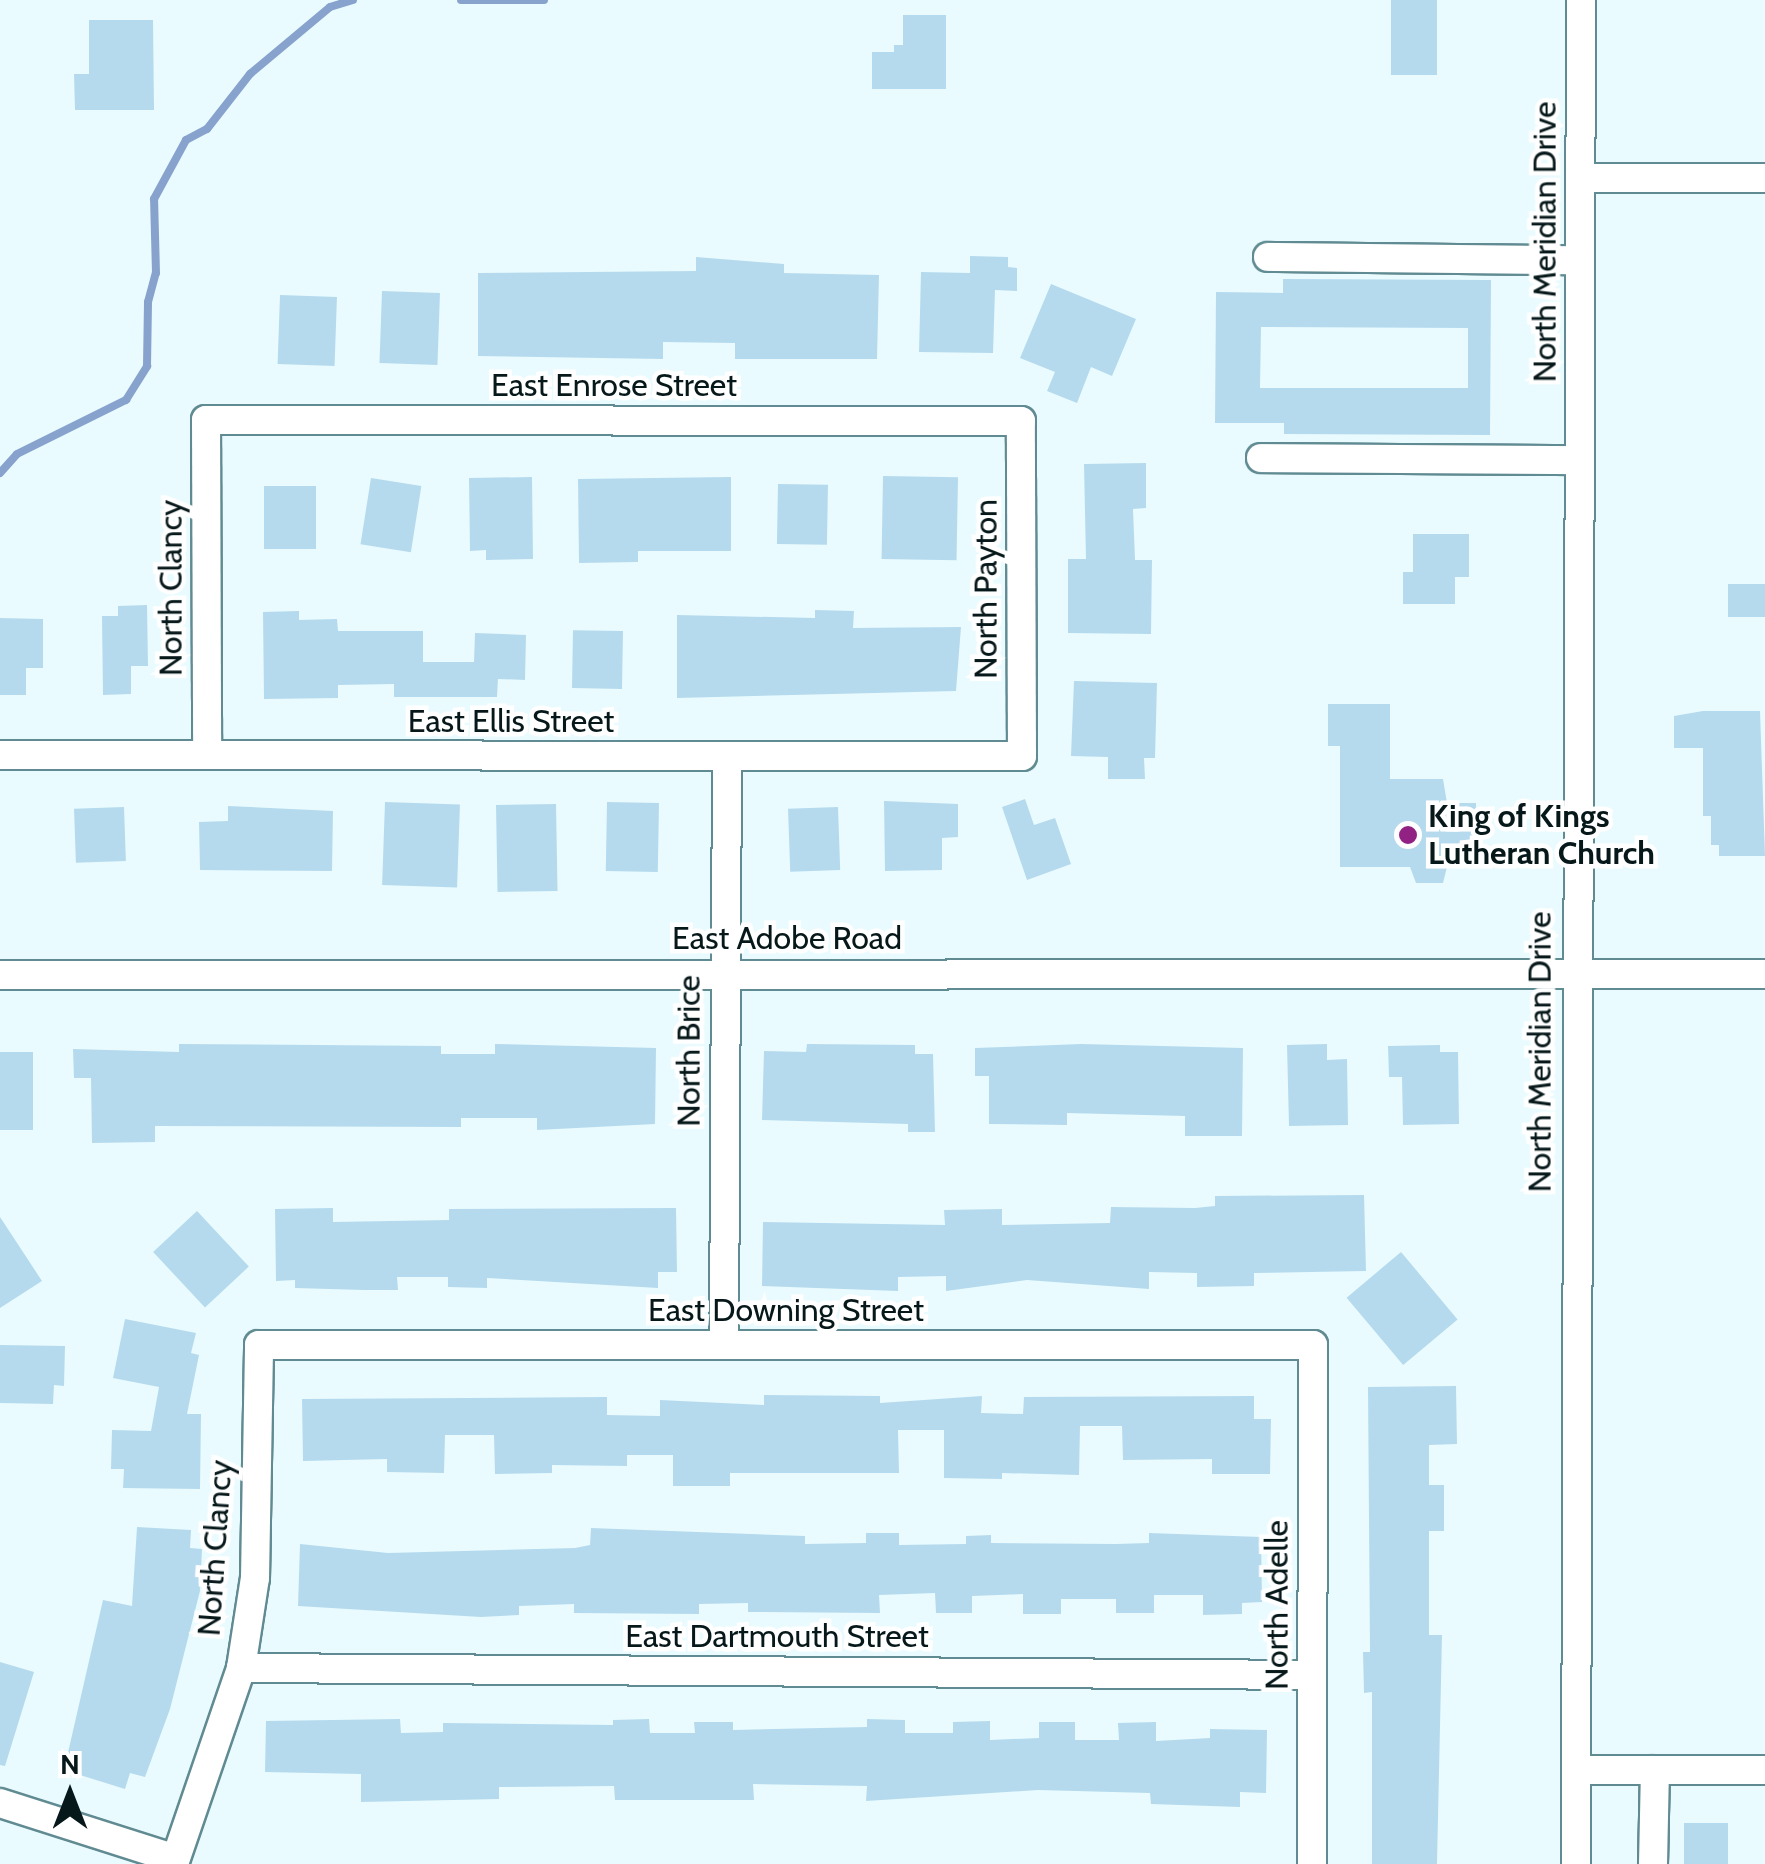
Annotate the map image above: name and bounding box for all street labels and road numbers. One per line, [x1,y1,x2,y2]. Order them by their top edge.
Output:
street label: North Meridian Drive [1526,102,1564,382]
street label: East Enrose Street [491,366,737,404]
street label: North Payton [967,499,1005,679]
street label: North Clancy [152,500,190,676]
street label: East Ellis Street [408,702,614,740]
street label: North Meridian Drive [1521,912,1559,1192]
street label: East Adobe Road [672,919,902,957]
street label: North Brice [670,975,708,1127]
street label: East Downing Street [648,1291,924,1329]
street label: North Clancy [190,1459,240,1637]
street label: North Adelle [1258,1520,1296,1690]
street label: East Dartmouth Street [625,1617,929,1655]

